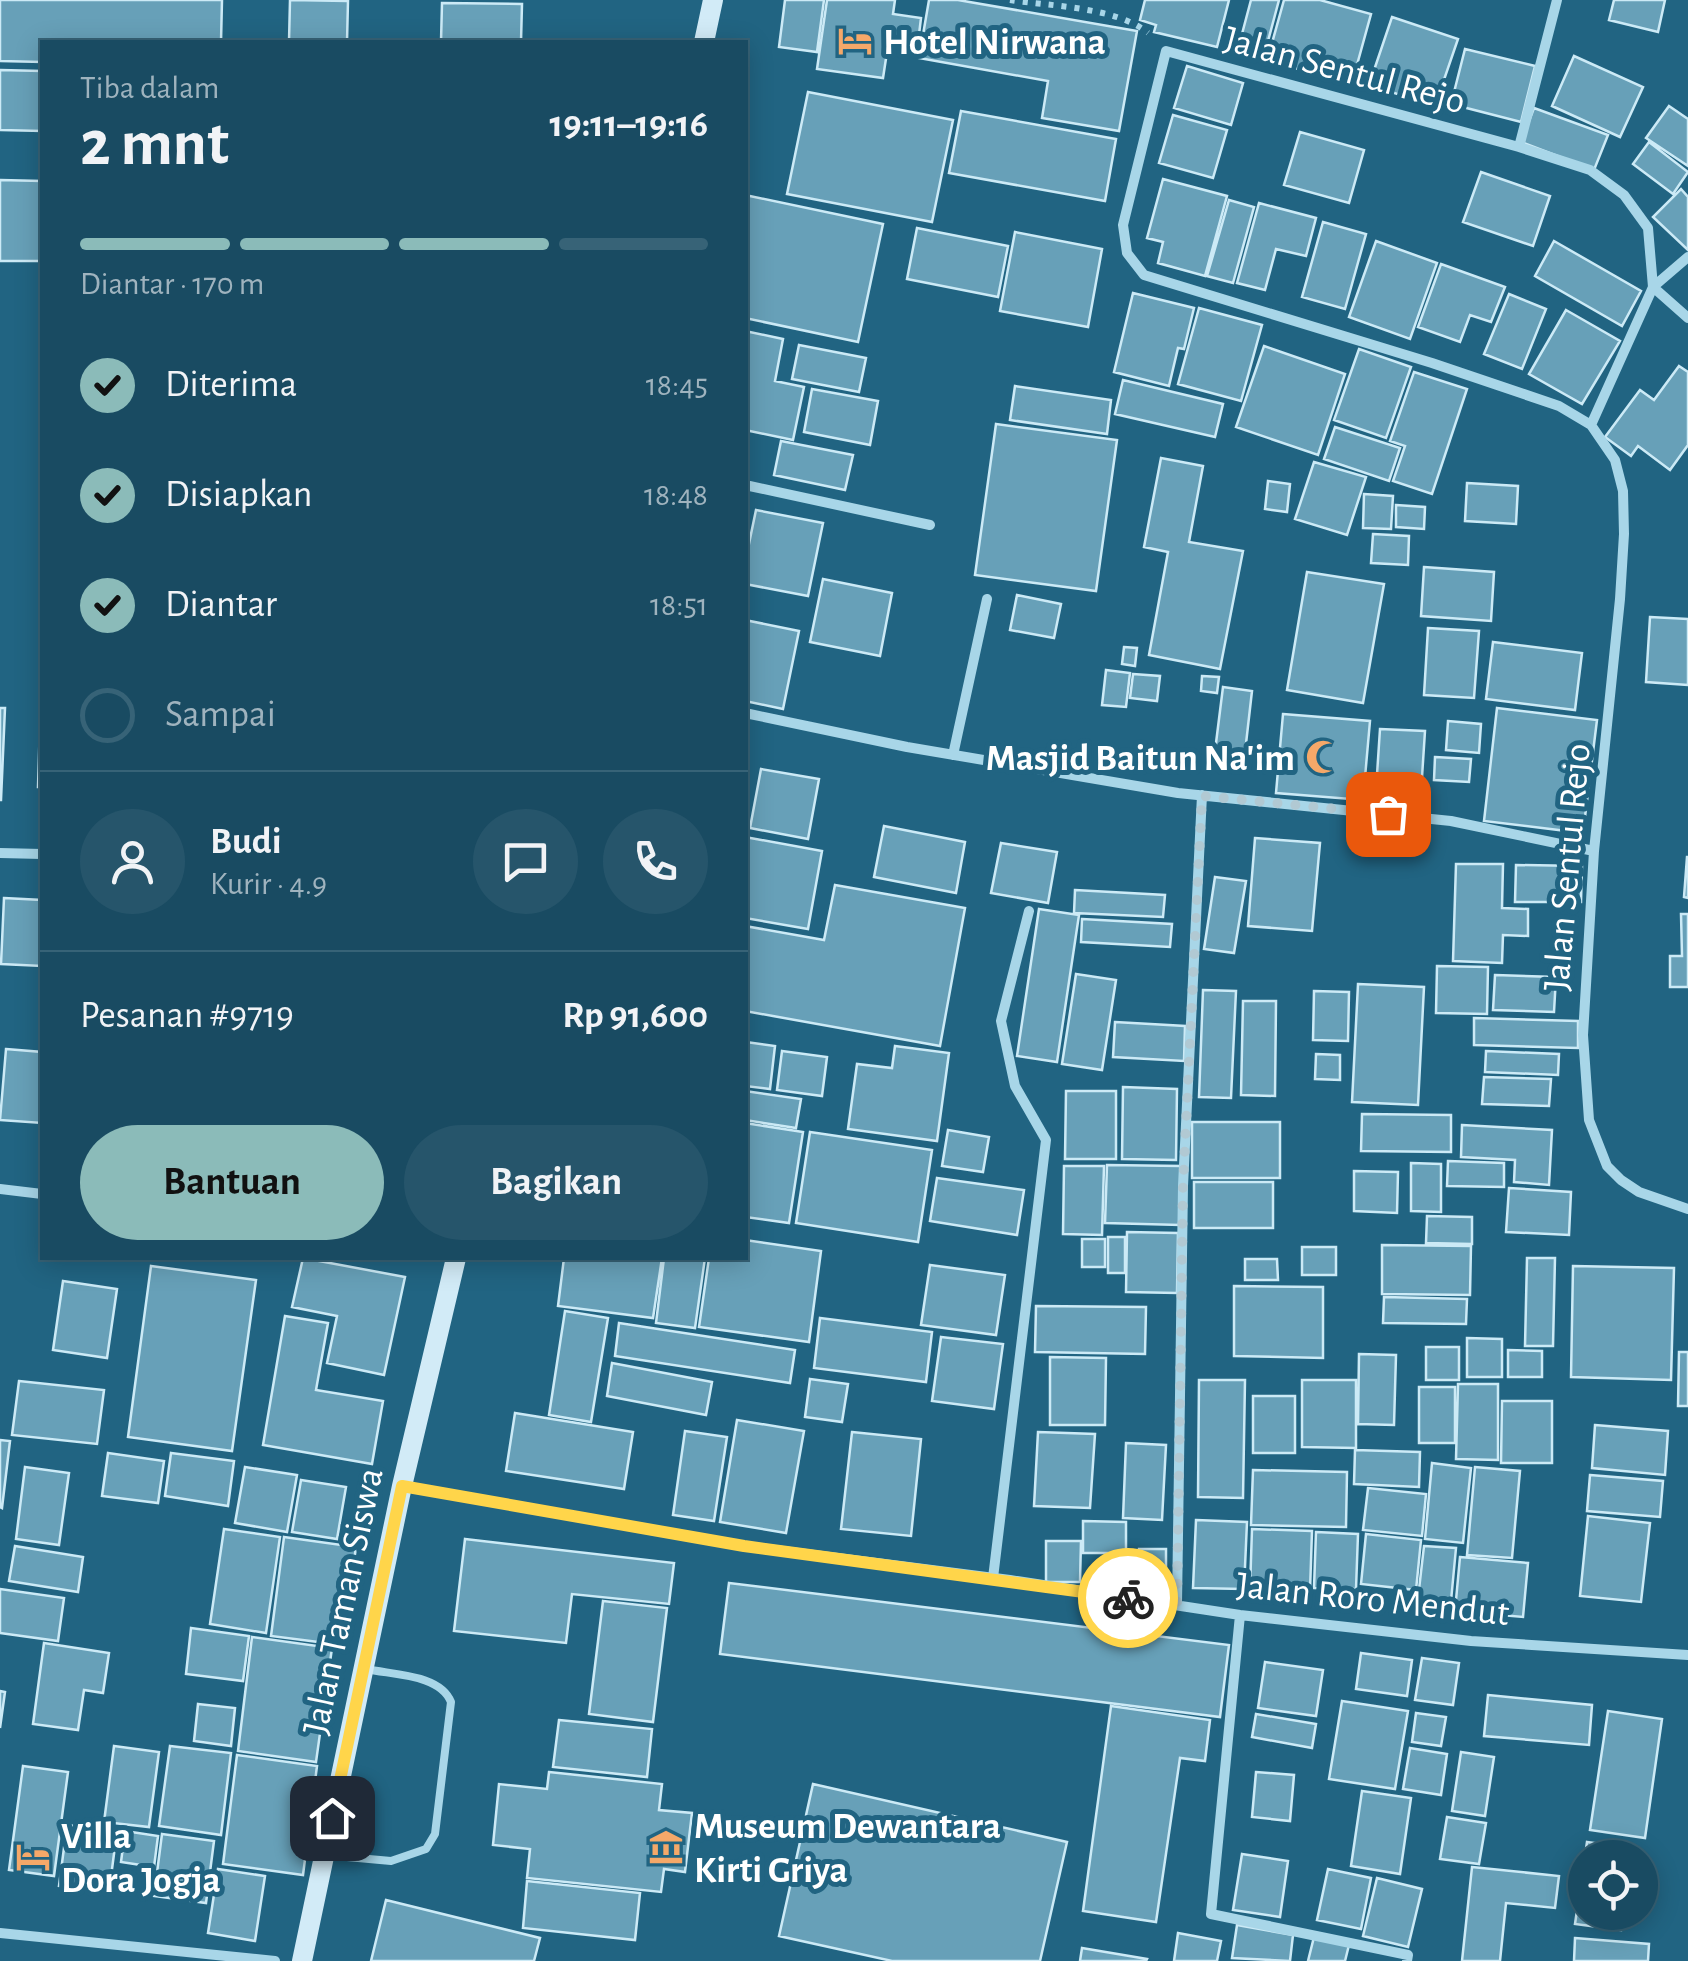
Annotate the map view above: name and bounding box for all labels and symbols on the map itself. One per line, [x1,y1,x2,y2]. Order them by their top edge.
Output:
street label: Jalan Sentul Rejo [1220,20,1469,121]
hotel icon: Hotel Nirwana [836,22,874,60]
place label: Hotel Nirwana [883,24,1106,62]
mosque icon: Masjid Baitun Na'im [1304,738,1342,776]
place label: Masjid Baitun Na'im [986,740,1295,778]
street label: Jalan Sentul Rejo [1538,742,1598,993]
pin [1346,772,1431,857]
street label: Jalan Taman Siswa [297,1465,391,1738]
courier [1078,1548,1178,1648]
street label: Jalan Roro Mendut [1235,1567,1511,1633]
pin [290,1776,375,1861]
place label: Museum Dewantara Kirti Griya [694,1808,1001,1890]
place label: Villa Dora Jogja [61,1818,221,1900]
museum icon: Museum Dewantara Kirti Griya [647,1828,685,1866]
hotel icon: Villa Dora Jogja [14,1838,52,1876]

